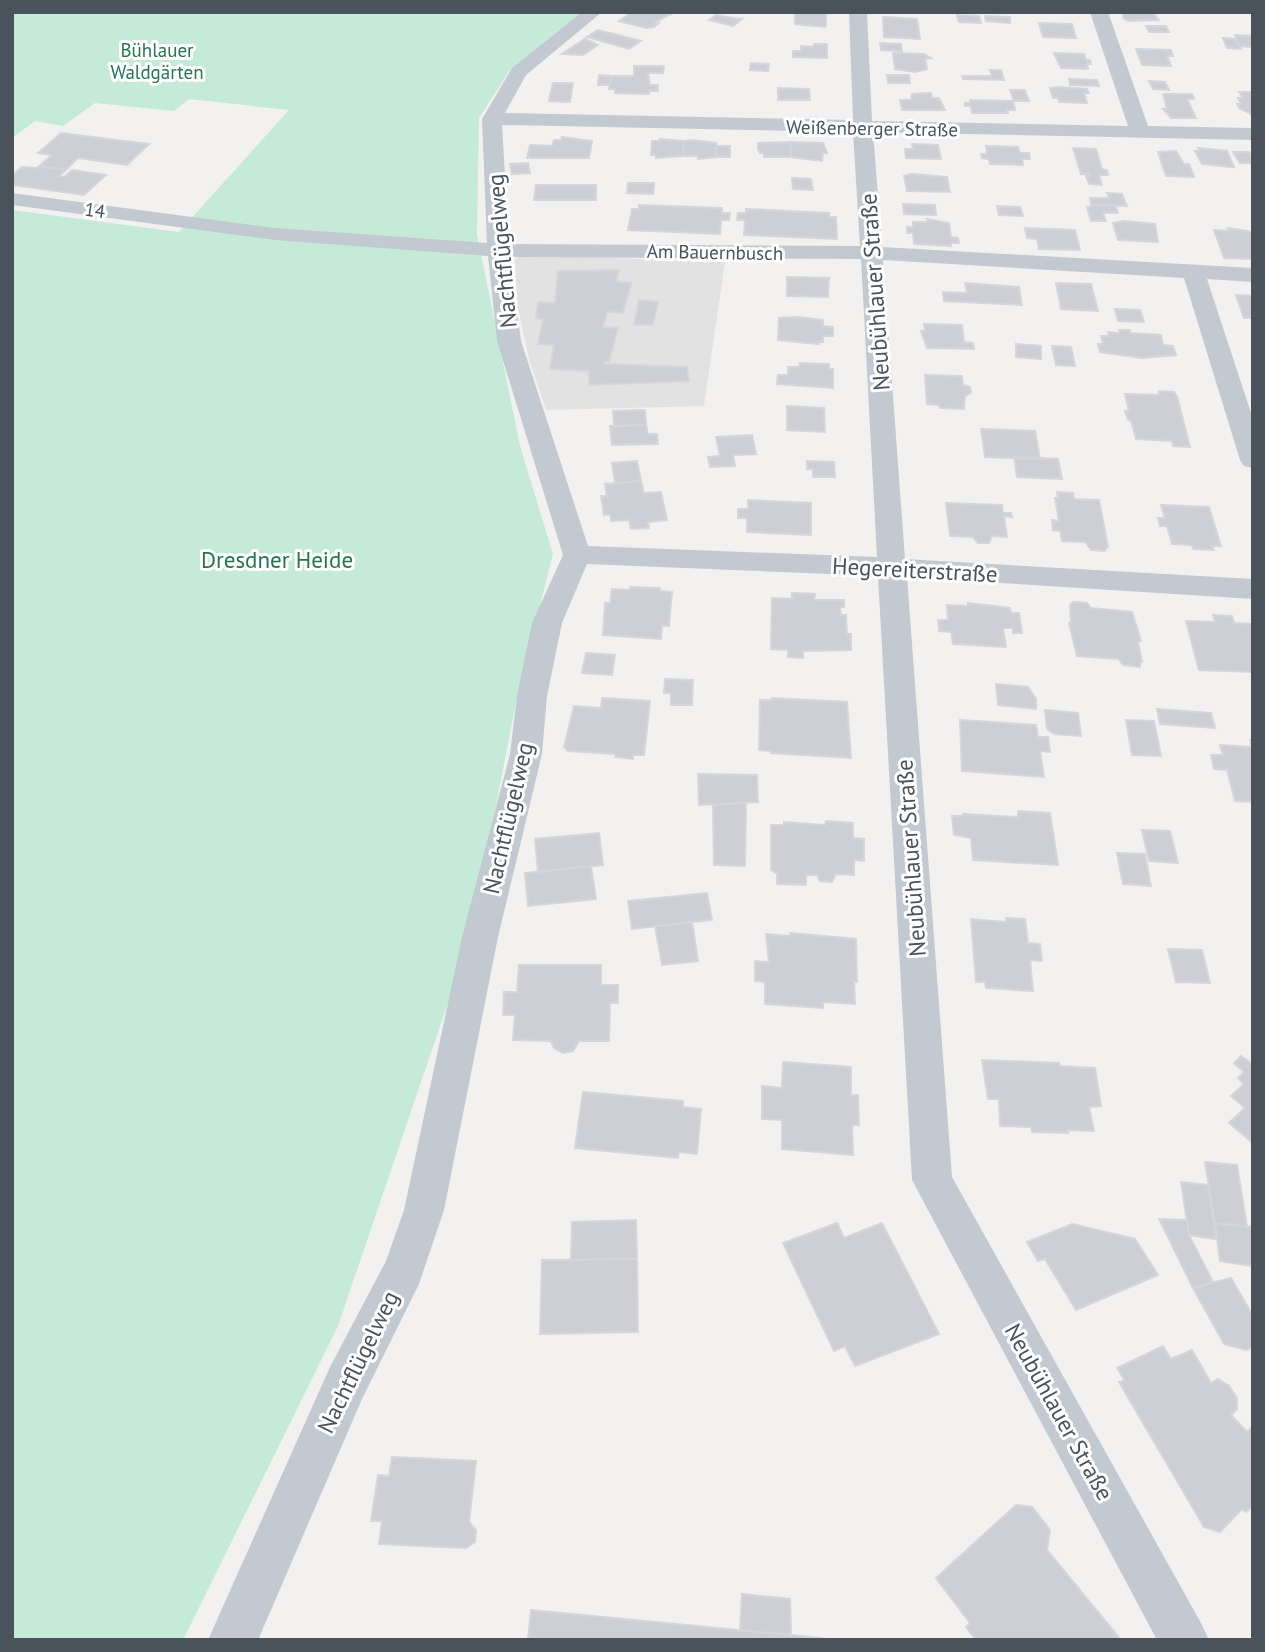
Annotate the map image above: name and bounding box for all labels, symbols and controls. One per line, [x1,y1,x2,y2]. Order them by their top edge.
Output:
park label: Bühlauer Waldgärten [110,38,204,84]
street label: Weißenberger Straße [786,115,958,141]
street label: Nachtflügelweg [480,173,523,329]
street label: Neubühlauer Straße [853,192,896,392]
street label: 14 [83,197,107,223]
street label: Am Bauernbusch [647,239,783,265]
park label: Dresdner Heide [201,545,353,574]
street label: Hegereiterstraße [832,551,998,588]
street label: Nachtflügelweg [476,739,539,896]
street label: Neubühlauer Straße [889,758,932,958]
street label: Nachtflügelweg [311,1286,404,1438]
street label: Neubühlauer Straße [999,1318,1120,1505]

